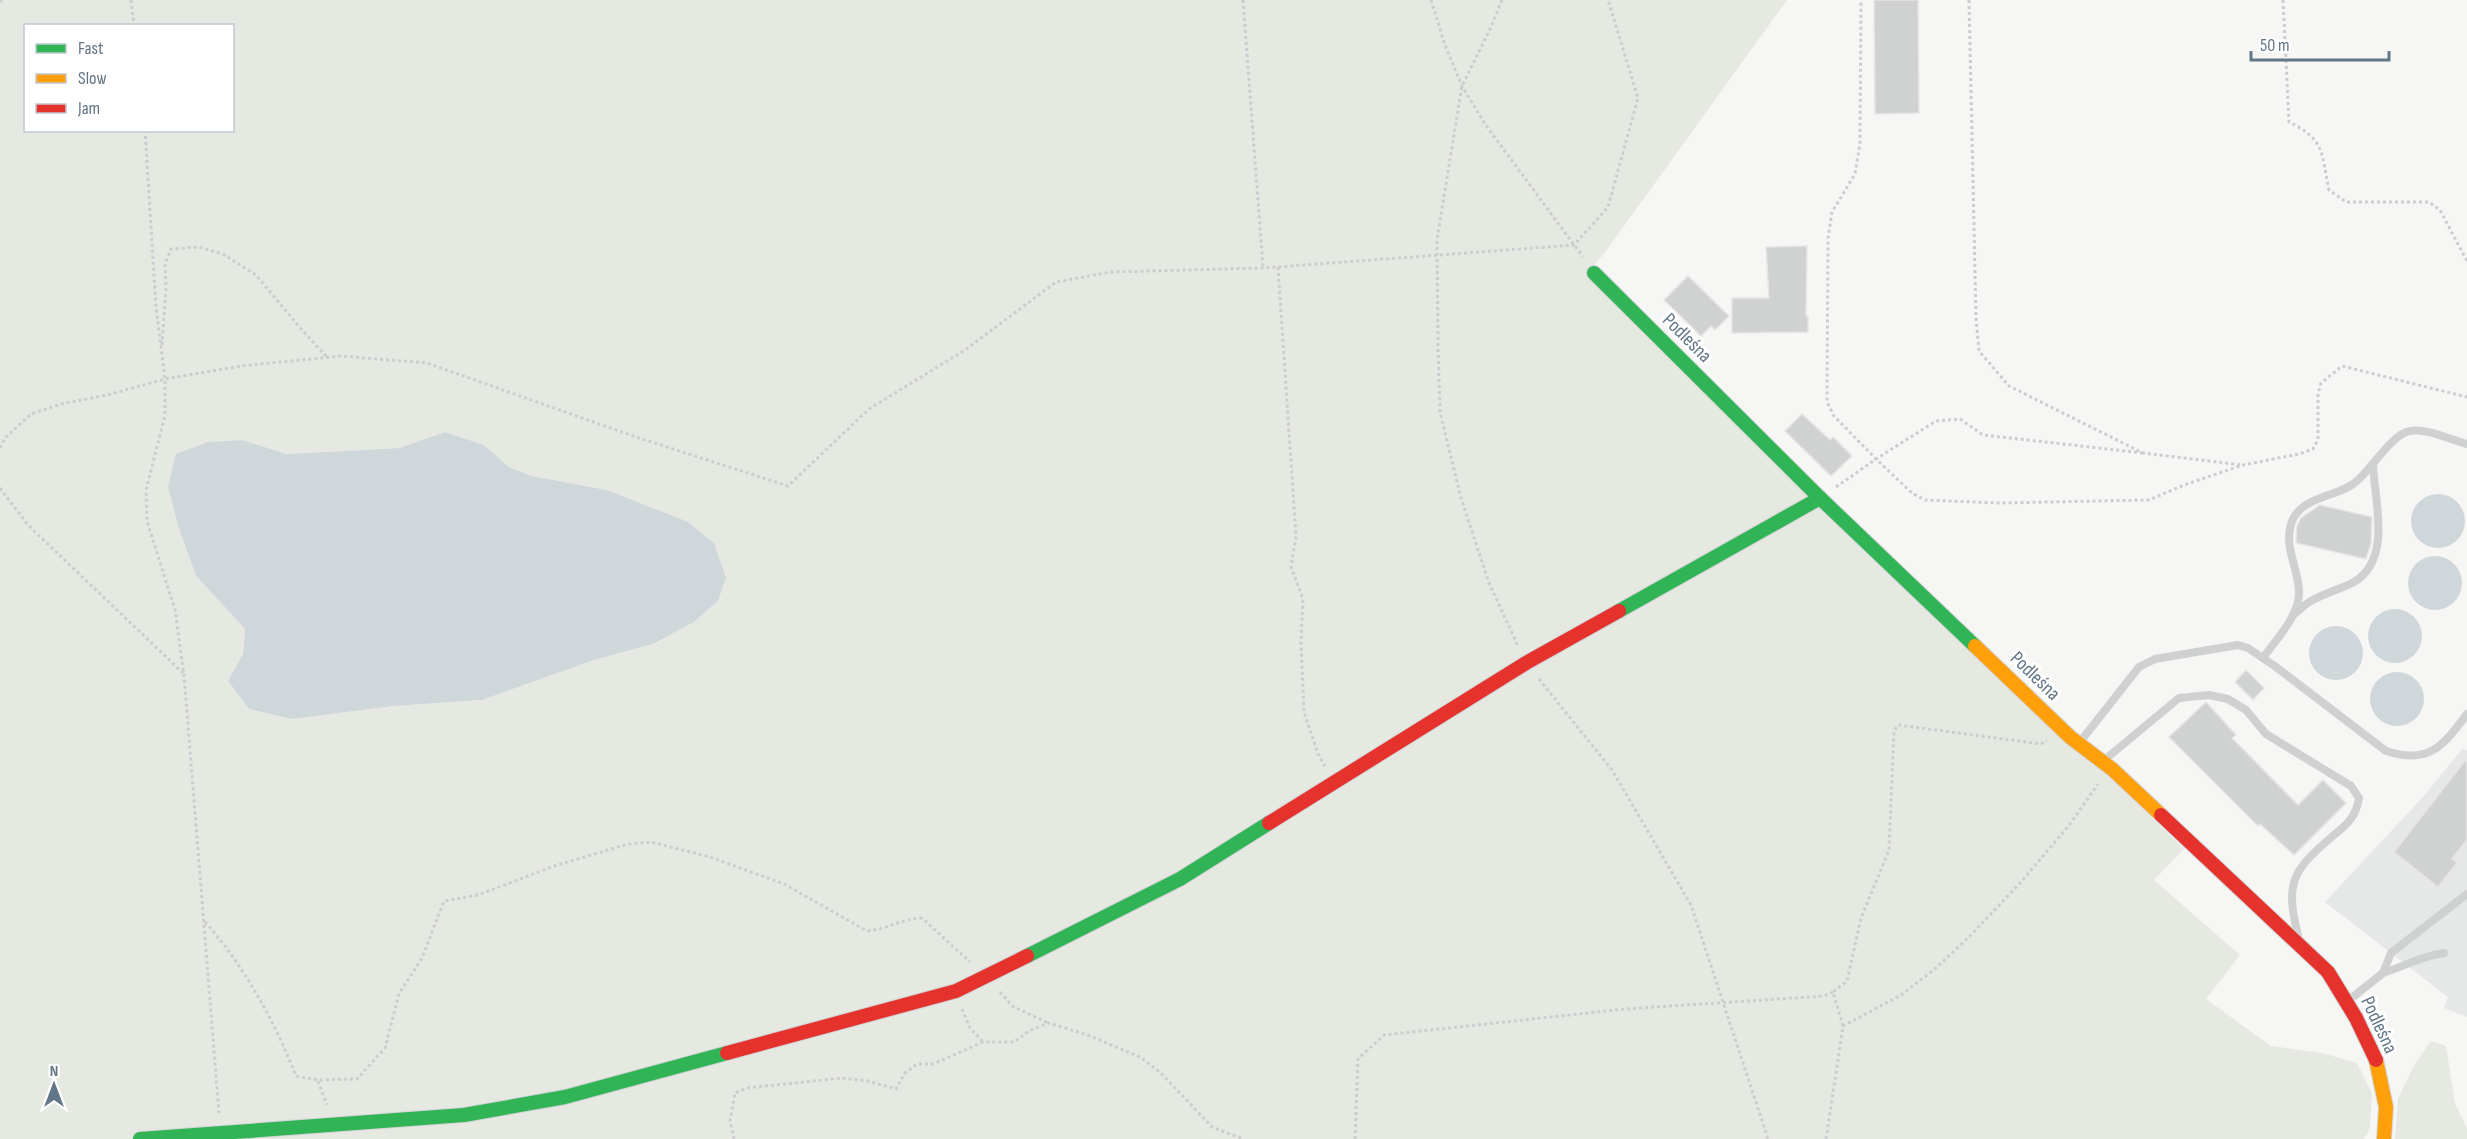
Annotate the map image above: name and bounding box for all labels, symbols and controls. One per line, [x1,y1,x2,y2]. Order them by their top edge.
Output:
legend [24,24,234,132]
scale bar [2251,24,2389,62]
text: 50 m [2260,35,2290,56]
text: Fast [78,38,104,59]
text: Slow [78,68,107,89]
text: Jam [77,98,100,119]
street label: Podleśna [1657,308,1717,368]
street label: Podleśna [2005,646,2065,706]
street label: Podleśna [2355,993,2403,1057]
north arrow [24,1055,84,1115]
text: N [50,1062,58,1081]

